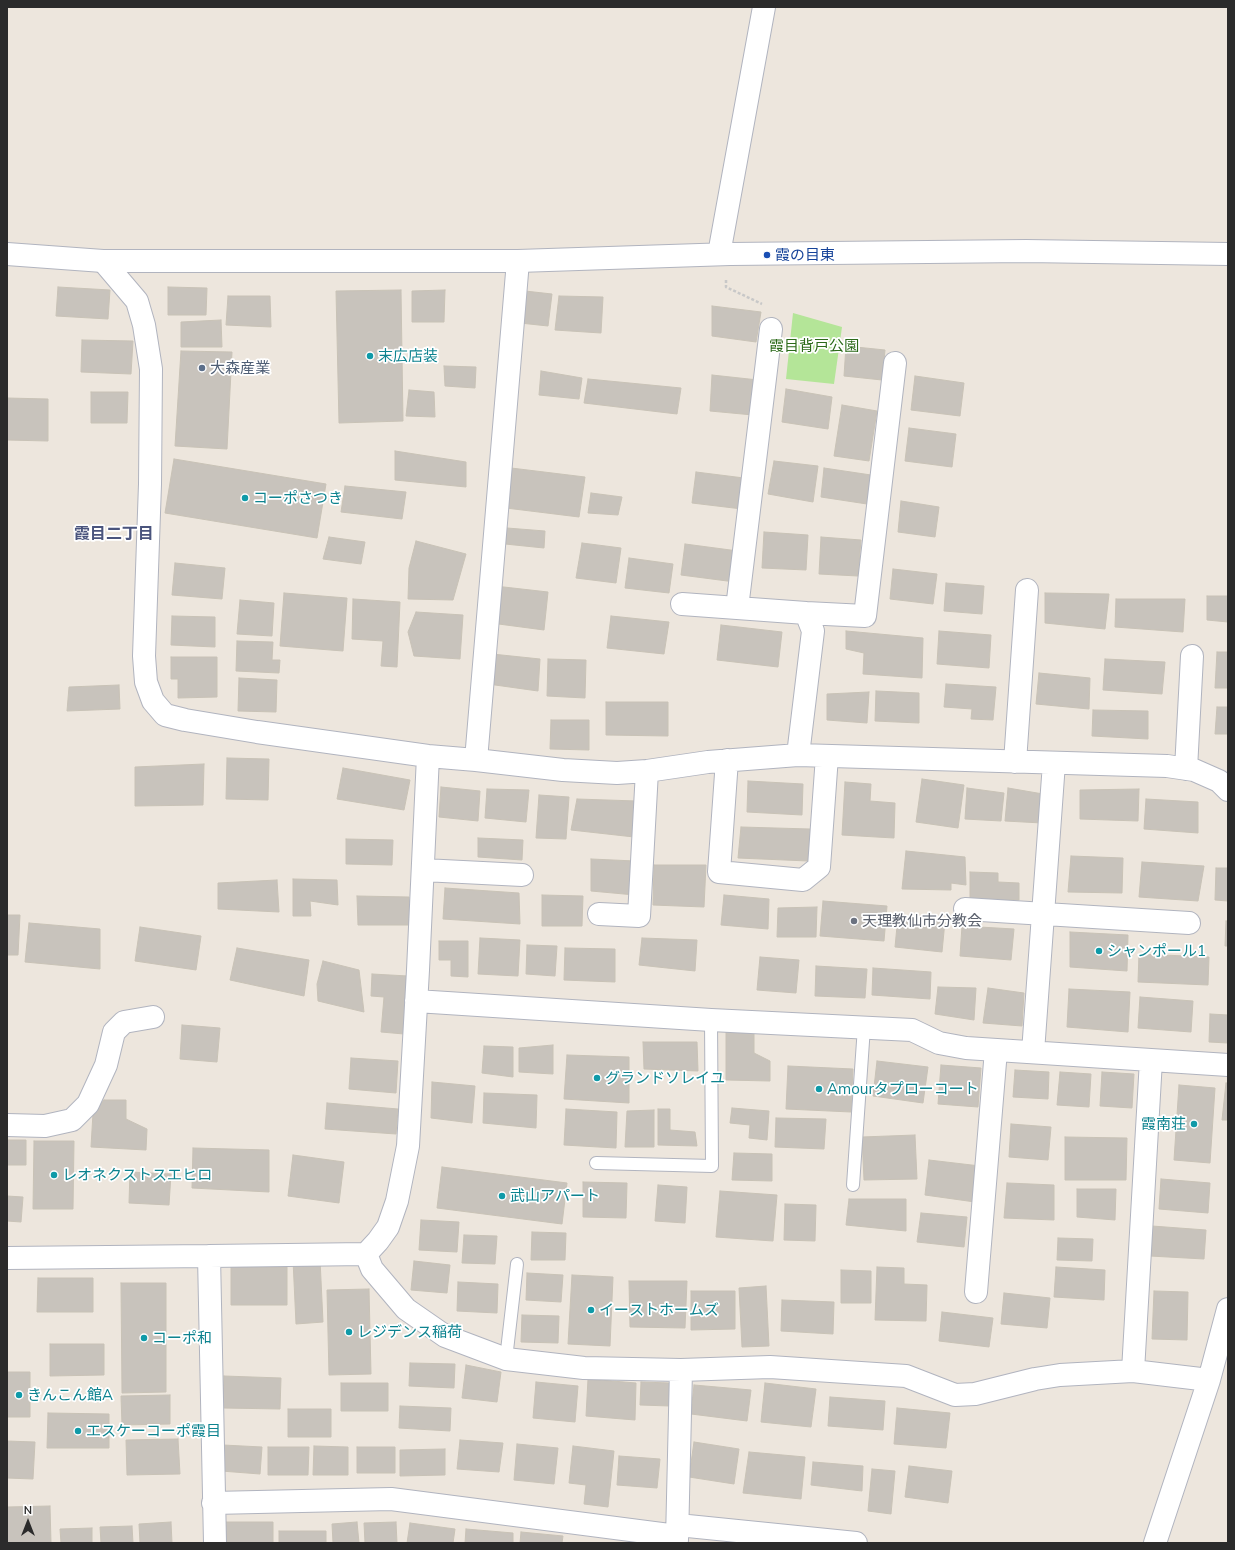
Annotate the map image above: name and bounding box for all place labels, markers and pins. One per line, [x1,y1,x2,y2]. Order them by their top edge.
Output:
place label: 霞の目東 [775,246,835,264]
marker: 霞の目東 [762,250,772,260]
place label: 末広店装 [378,347,438,365]
marker: 末広店装 [365,351,375,361]
place label: 大森産業 [210,359,270,377]
marker: 大森産業 [197,363,207,373]
place label: コーポさつき [253,489,343,507]
marker: コーポさつき [240,493,250,503]
place label: 天理教仙市分教会 [862,912,982,930]
marker: 天理教仙市分教会 [849,916,859,926]
place label: シャンポール1 [1107,942,1206,960]
marker: シャンポール1 [1094,946,1104,956]
place label: グランドソレイユ [605,1069,725,1087]
marker: グランドソレイユ [592,1073,602,1083]
place label: Amourタプローコート [827,1080,979,1098]
marker: Amourタプローコート [814,1084,824,1094]
place label: 霞南荘 [1141,1115,1186,1133]
marker: 霞南荘 [1189,1119,1199,1129]
place label: レオネクストスエヒロ [62,1166,212,1184]
marker: レオネクストスエヒロ [49,1170,59,1180]
place label: 武山アパート [510,1187,600,1205]
marker: 武山アパート [497,1191,507,1201]
place label: イーストホームズ [599,1301,719,1319]
marker: イーストホームズ [586,1305,596,1315]
place label: レジデンス稲荷 [357,1323,462,1341]
marker: レジデンス稲荷 [344,1327,354,1337]
place label: コーポ和 [152,1329,212,1347]
marker: コーポ和 [139,1333,149,1343]
place label: きんこん館A [27,1386,113,1404]
marker: きんこん館A [14,1390,24,1400]
place label: エスケーコーポ霞目 [86,1422,221,1440]
marker: エスケーコーポ霞目 [73,1426,83,1436]

